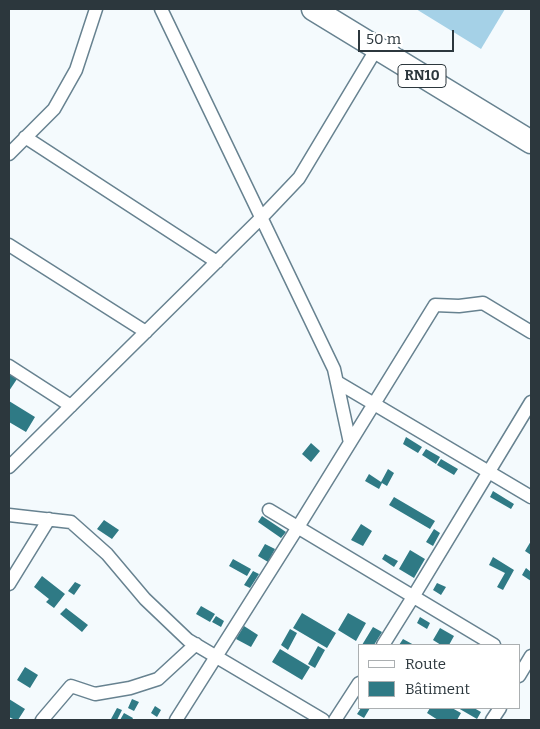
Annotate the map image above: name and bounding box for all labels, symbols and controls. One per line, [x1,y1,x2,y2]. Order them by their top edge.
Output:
scale bar [360,20,456,52]
text: 50 m [366,30,401,48]
road number: RN10 [398,64,446,88]
legend [358,644,520,709]
text: Route [405,655,446,673]
text: Bâtiment [405,680,470,698]

